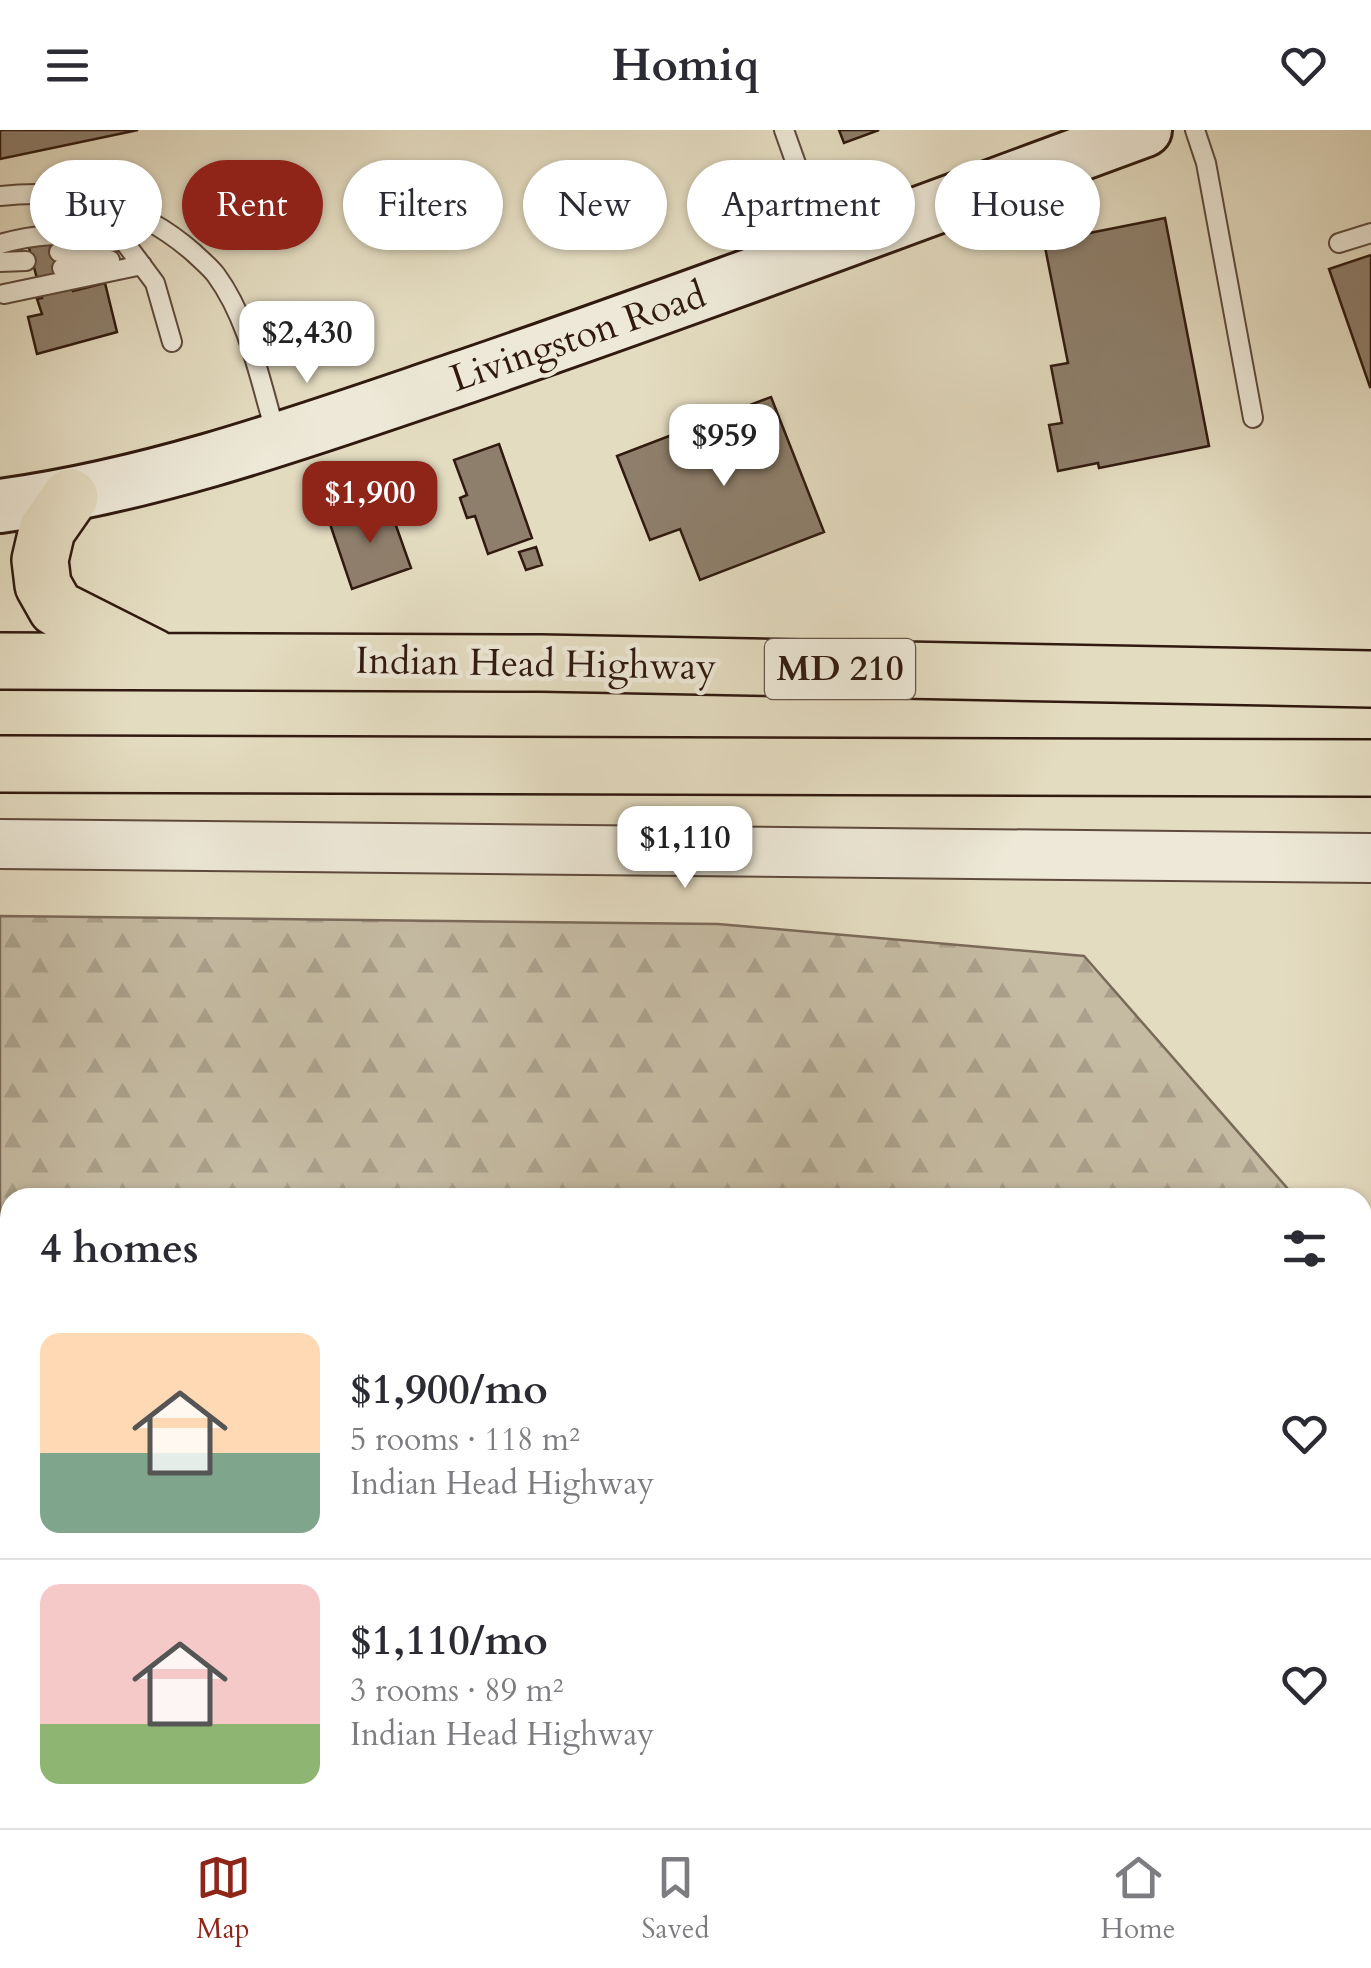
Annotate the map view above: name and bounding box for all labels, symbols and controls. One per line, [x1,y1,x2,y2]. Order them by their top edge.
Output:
text: Homiq [612,35,759,96]
icon: menu [40,38,95,93]
icon: heart [1276,38,1331,93]
chip: Buy [30,160,162,250]
chip: Rent [182,160,323,250]
chip: Filters [343,160,503,250]
chip: New [523,160,667,250]
chip: Apartment [687,160,915,250]
chip: House [935,160,1100,250]
street label: Livingston Road [443,269,713,405]
pin: $2,430 [226,301,388,386]
text: $2,430 [261,311,353,355]
pin: $959 [665,404,783,489]
text: $959 [691,414,757,458]
pin: $1,900 [289,461,451,546]
text: $1,900 [324,471,416,515]
street label: Indian Head Highway [355,635,717,693]
road number: MD 210 [765,639,915,699]
pin: $1,110 [604,806,766,891]
text: $1,110 [639,816,731,860]
text: 4 homes [40,1220,198,1277]
icon: filters [1277,1221,1332,1276]
text: $1,900/mo [350,1361,548,1418]
icon: home [120,1373,240,1493]
icon: heart [1277,1406,1332,1461]
text: 5 rooms · 118 m² [350,1418,580,1462]
text: Indian Head Highway [350,1462,654,1506]
text: $1,110/mo [350,1612,548,1669]
icon: home [120,1624,240,1744]
icon: heart [1277,1657,1332,1712]
text: 3 rooms · 89 m² [350,1669,563,1713]
text: Indian Head Highway [350,1713,654,1757]
tab: Map [196,1850,251,1948]
tab: Saved [642,1850,709,1948]
tab: Home [1101,1850,1175,1948]

